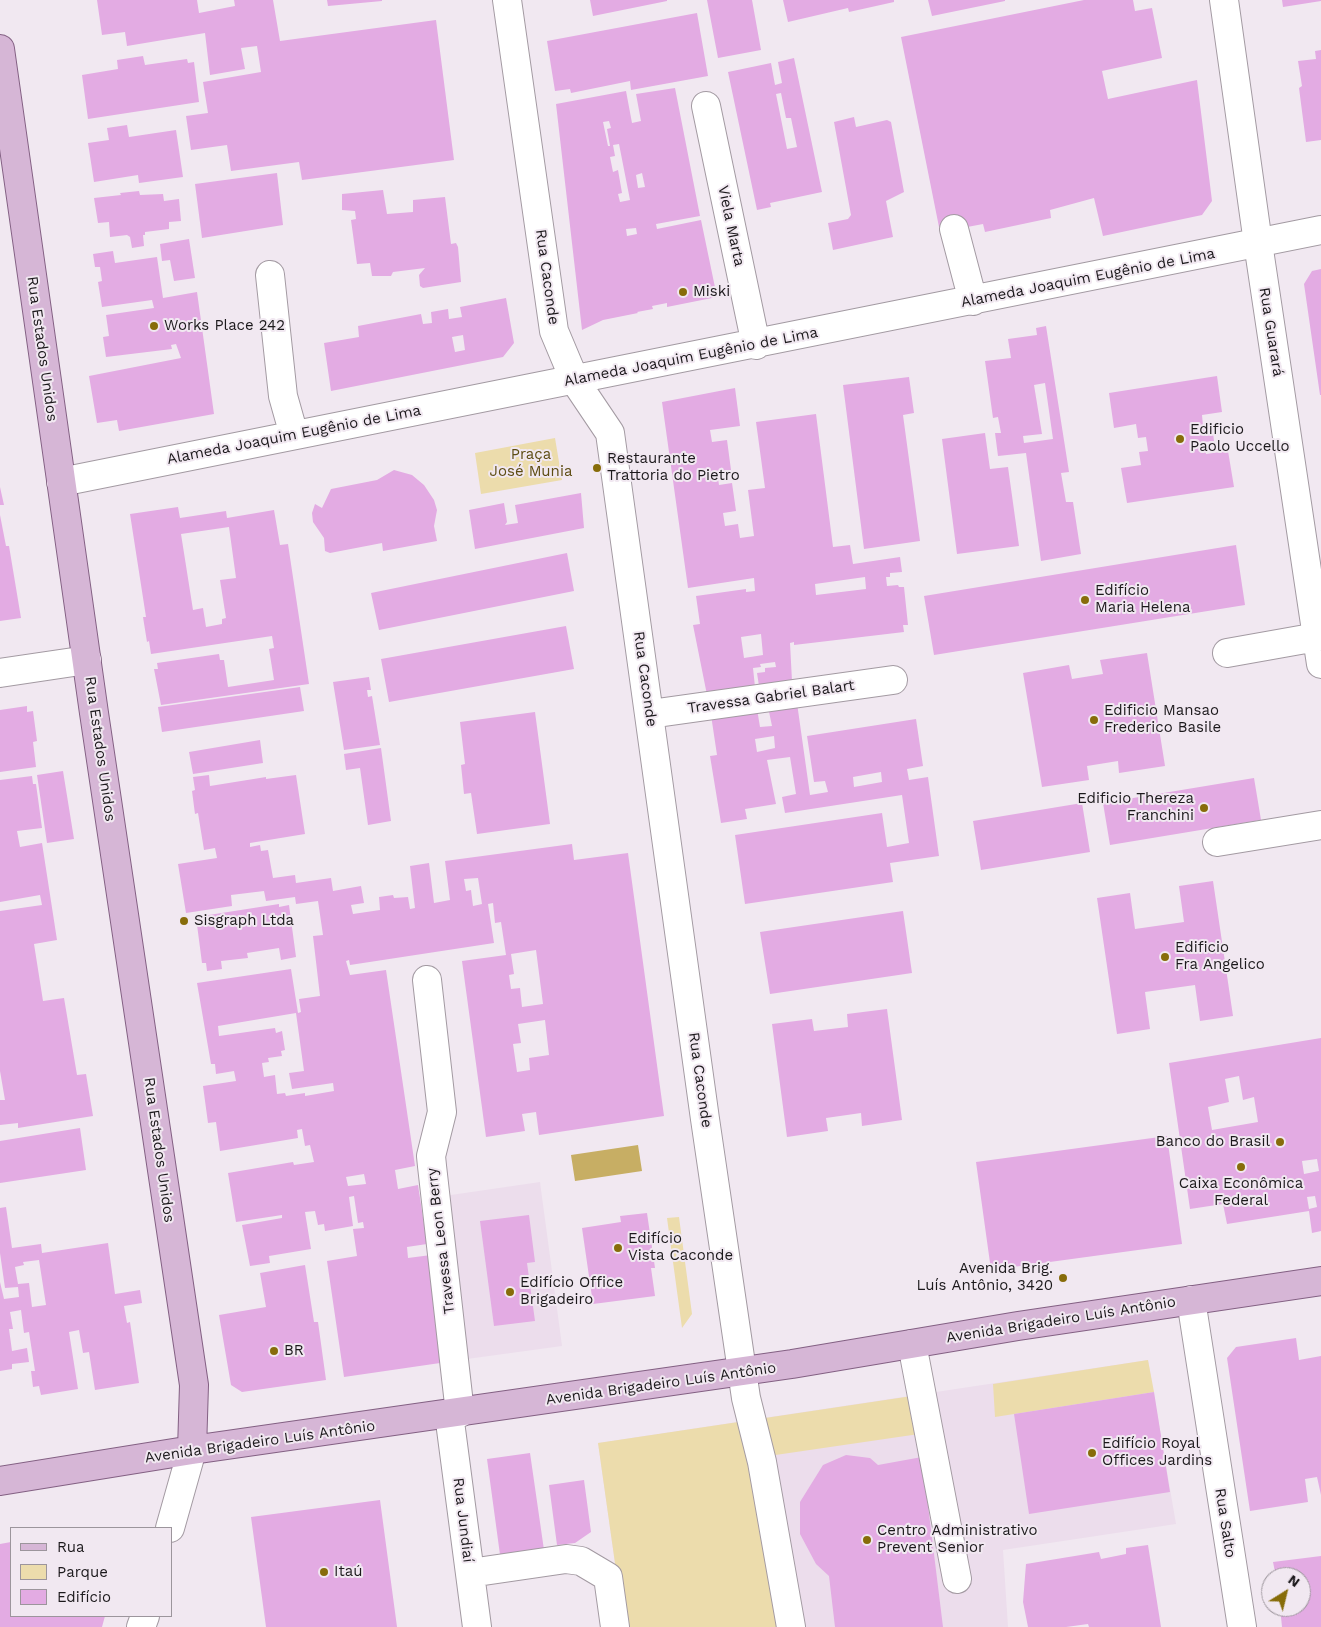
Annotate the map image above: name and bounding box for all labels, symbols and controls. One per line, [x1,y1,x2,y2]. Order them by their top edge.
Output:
street label: Viela Marta [714,184,748,268]
street label: Rua Caconde [531,228,563,326]
street label: Alameda Joaquim Eugênio de Lima [959,245,1217,311]
street label: Rua Estados Unidos [23,275,61,423]
place label: Miski [693,283,730,301]
marker: Miski [677,286,689,298]
street label: Rua Guarará [1255,286,1287,378]
place label: Works Place 242 [164,317,285,335]
marker: Works Place 242 [148,320,160,332]
street label: Alameda Joaquim Eugênio de Lima [562,324,820,390]
street label: Alameda Joaquim Eugênio de Lima [165,402,423,468]
place label: Edificio Paolo Uccello [1190,421,1289,456]
marker: Edificio Paolo Uccello [1174,433,1186,445]
park label: Praça José Munia [490,446,572,481]
place label: Restaurante Trattoria do Pietro [607,450,740,485]
marker: Restaurante Trattoria do Pietro [591,462,603,474]
place label: Edifício Maria Helena [1095,582,1190,617]
marker: Edifício Maria Helena [1079,594,1091,606]
street label: Rua Caconde [629,630,661,728]
street label: Rua Estados Unidos [81,675,119,823]
street label: Travessa Gabriel Balart [686,676,856,718]
place label: Edificio Mansao Frederico Basile [1104,702,1221,737]
marker: Edificio Mansao Frederico Basile [1088,714,1100,726]
place label: Edificio Thereza Franchini [1077,790,1194,825]
marker: Edificio Thereza Franchini [1198,802,1210,814]
place label: Sisgraph Ltda [194,912,294,930]
marker: Sisgraph Ltda [178,915,190,927]
place label: Edificio Fra Angelico [1175,939,1265,974]
marker: Edificio Fra Angelico [1159,951,1171,963]
street label: Rua Caconde [684,1031,716,1129]
street label: Rua Estados Unidos [140,1076,178,1224]
place label: Banco do Brasil [1156,1133,1270,1151]
marker: Banco do Brasil [1274,1136,1286,1148]
marker: Caixa Econômica Federal [1235,1161,1247,1173]
street label: Travessa Leon Berry [423,1167,459,1315]
place label: Caixa Econômica Federal [1179,1175,1303,1210]
place label: Edifício Vista Caconde [628,1230,733,1265]
marker: Edifício Vista Caconde [612,1242,624,1254]
place label: Avenida Brig. Luís Antônio, 3420 [917,1260,1053,1295]
marker: Avenida Brig. Luís Antônio, 3420 [1057,1272,1069,1284]
place label: Edifício Office Brigadeiro [520,1274,623,1309]
marker: Edifício Office Brigadeiro [504,1286,516,1298]
street label: Avenida Brigadeiro Luís Antônio [945,1293,1177,1347]
place label: BR [284,1342,304,1360]
marker: BR [268,1345,280,1357]
street label: Avenida Brigadeiro Luís Antônio [545,1359,777,1409]
street label: Avenida Brigadeiro Luís Antônio [144,1417,376,1467]
place label: Edifício Royal Offices Jardins [1102,1435,1212,1470]
marker: Edifício Royal Offices Jardins [1086,1447,1098,1459]
street label: Rua Jundiaí [449,1477,477,1563]
street label: Rua Salto [1211,1487,1239,1559]
place label: Centro Administrativo Prevent Senior [877,1522,1037,1557]
legend [10,1527,172,1617]
marker: Centro Administrativo Prevent Senior [861,1534,873,1546]
text: Rua [57,1538,85,1556]
text: Parque [57,1563,108,1581]
place label: Itaú [334,1563,362,1581]
marker: Itaú [318,1566,330,1578]
north arrow [1261,1567,1311,1617]
text: N [1285,1571,1303,1590]
text: Edifício [57,1588,111,1606]

